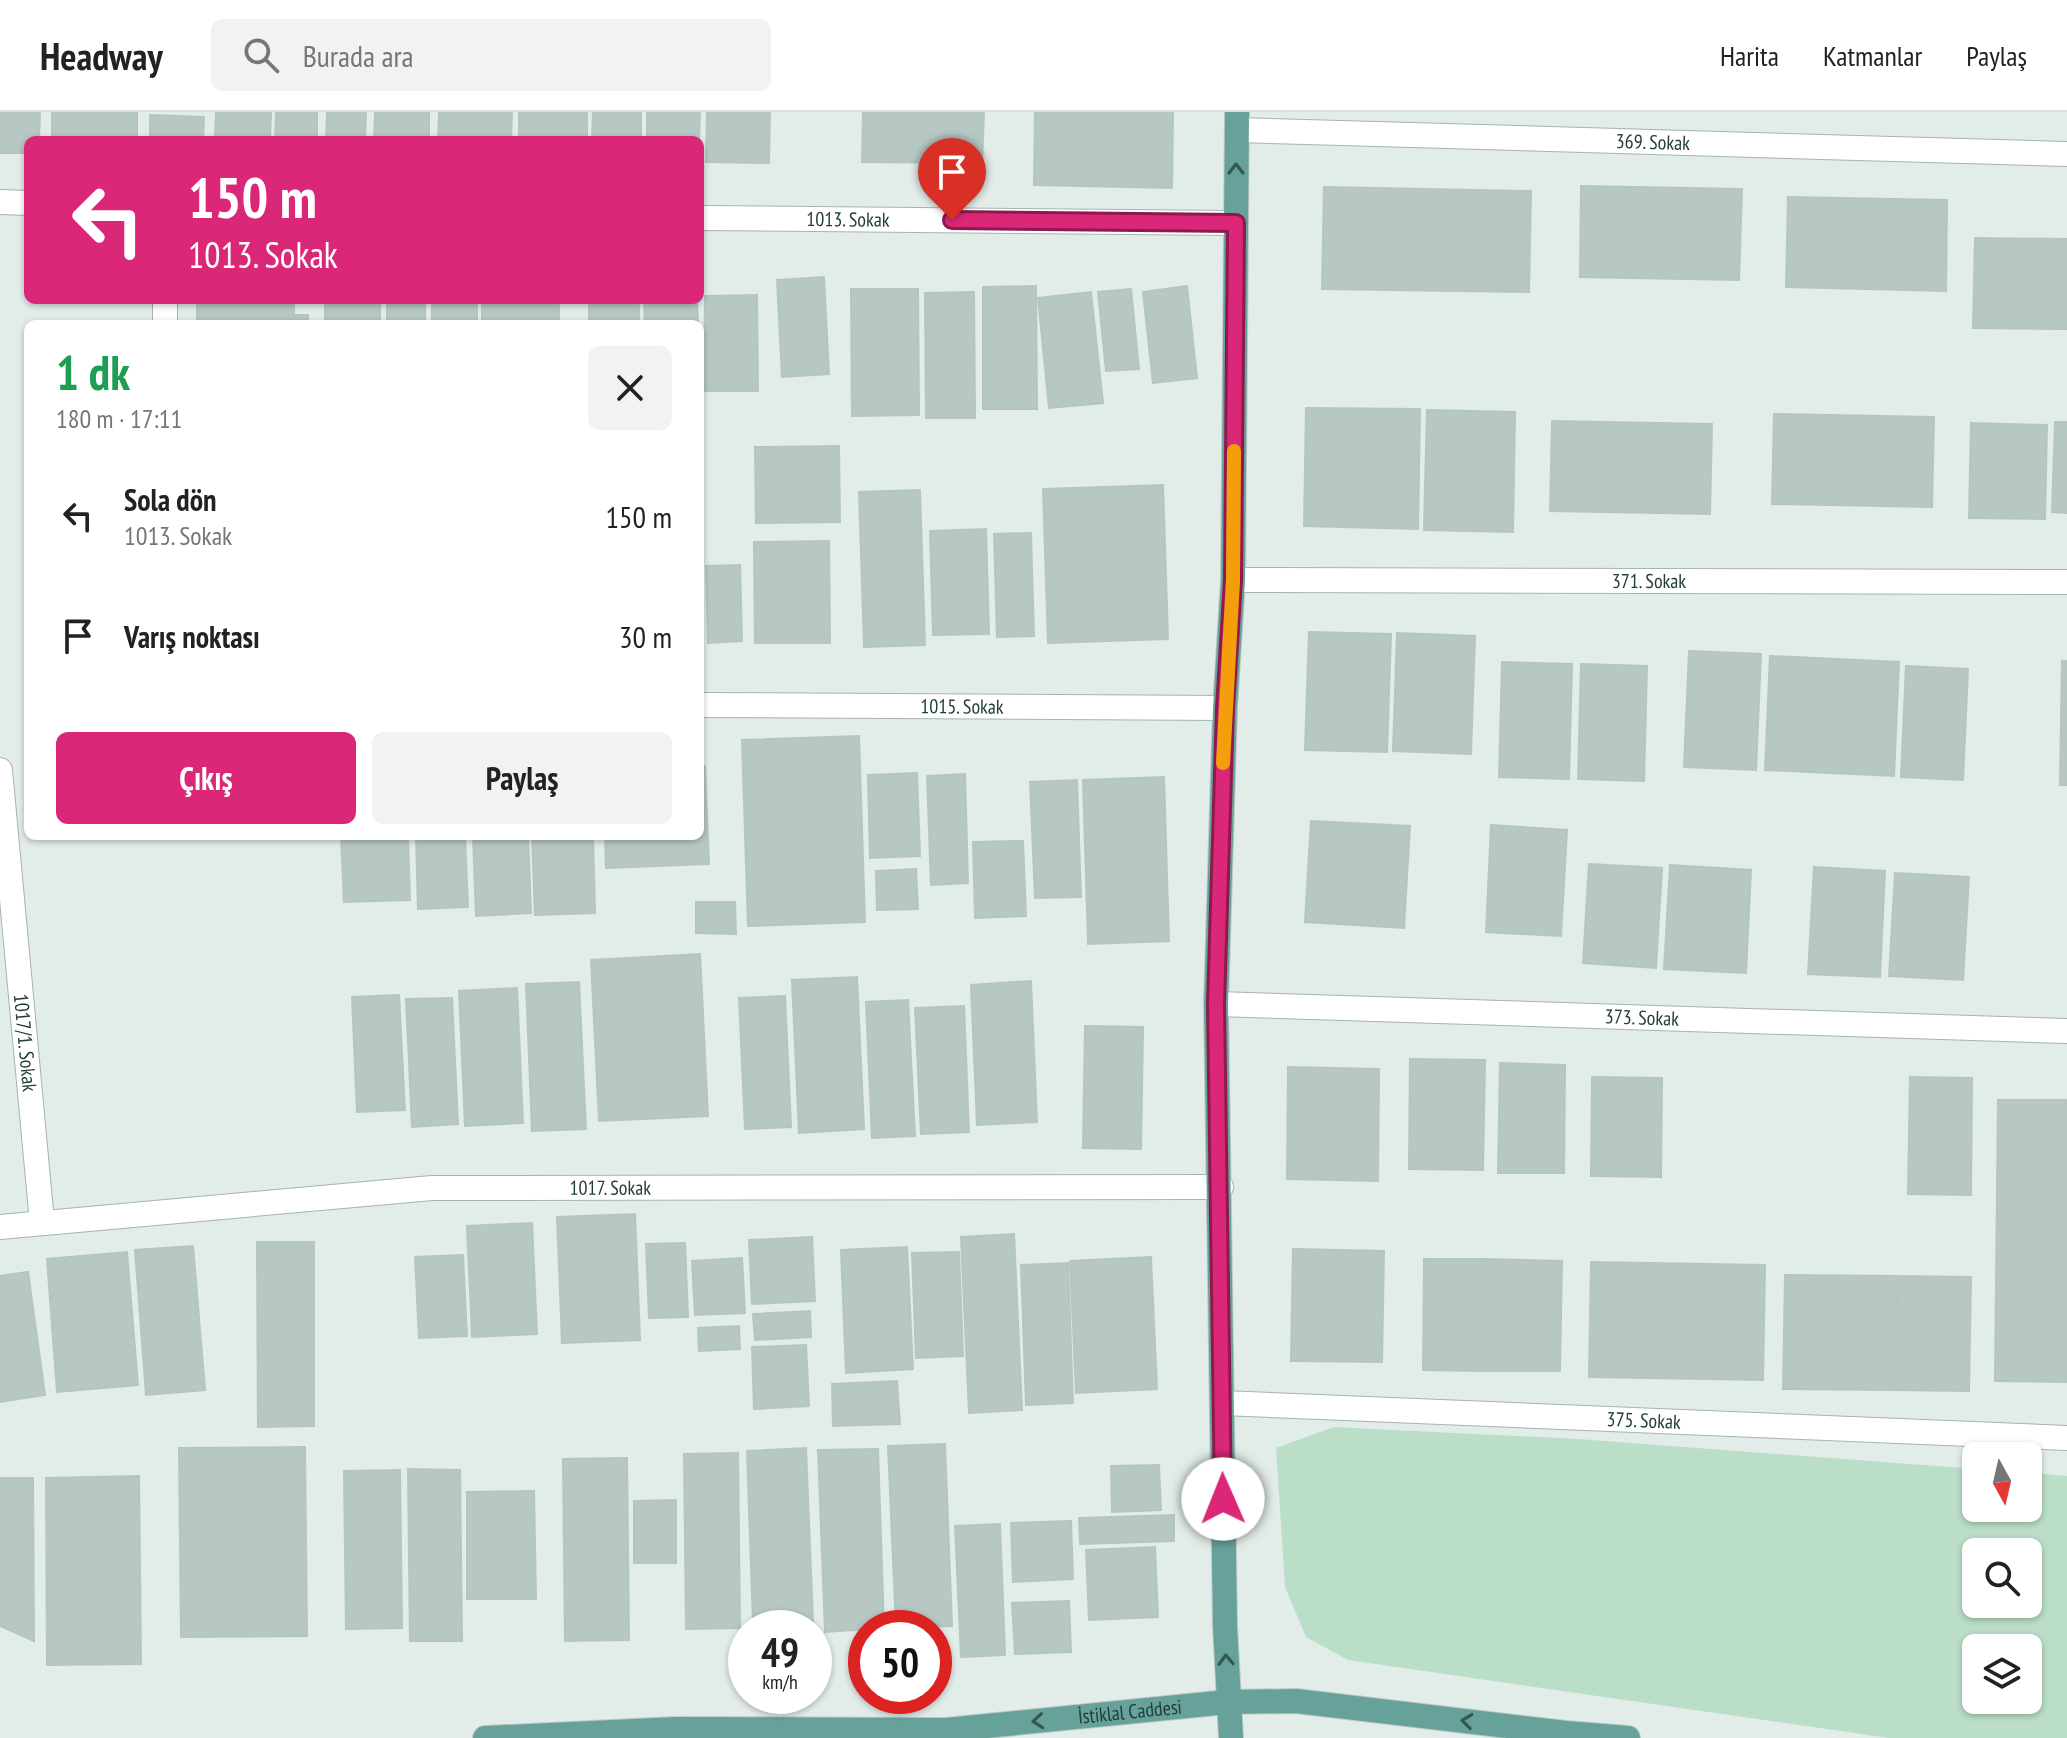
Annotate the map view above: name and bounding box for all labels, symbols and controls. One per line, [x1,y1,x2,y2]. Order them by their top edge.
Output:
search box [211,19,771,91]
text: Headway [40,31,163,80]
icon: search [239,33,283,77]
text: Burada ara [303,36,414,75]
text: Harita [1720,37,1779,74]
text: Katmanlar [1823,37,1922,74]
text: Paylaş [1966,37,2027,74]
street label: 369. Sokak [1615,128,1691,156]
pin [918,138,986,220]
icon: arrive [930,150,974,194]
text: 150 m [188,161,317,233]
one-way arrow [1228,162,1245,175]
icon: left [56,168,160,272]
street label: 1013. Sokak [806,206,890,233]
text: 1013. Sokak [188,231,338,278]
text: 1 dk [56,341,130,403]
button: close [588,346,672,430]
text: 180 m · 17:11 [56,402,182,435]
text: Sola dön [124,480,217,519]
icon: left [56,494,100,538]
text: 150 m [606,497,672,536]
text: 1013. Sokak [124,519,232,552]
street label: 371. Sokak [1612,568,1686,594]
icon: arrive [56,614,100,658]
text: Varış noktası [124,617,260,656]
text: 30 m [619,617,672,656]
street label: 1015. Sokak [920,693,1004,720]
button: Çıkış [56,732,356,824]
button: Paylaş [372,732,672,824]
street label: 1017/1. Sokak [8,993,43,1093]
street label: 373. Sokak [1604,1003,1680,1032]
street label: 1017. Sokak [570,1175,651,1201]
street label: 375. Sokak [1606,1406,1681,1435]
north arrow [1962,1442,2042,1522]
map controls [1962,1442,2042,1714]
position arrow [1181,1457,1265,1541]
button: search [1962,1538,2042,1618]
speed limit sign: 50 [848,1610,952,1714]
text: 49 [761,1626,799,1678]
button: layers [1962,1634,2042,1714]
one-way arrow [1218,1653,1235,1666]
text: km/h [762,1669,798,1695]
street label: İstiklal Caddesi [1077,1694,1183,1730]
one-way arrow [1032,1713,1045,1730]
one-way arrow [1460,1713,1473,1730]

